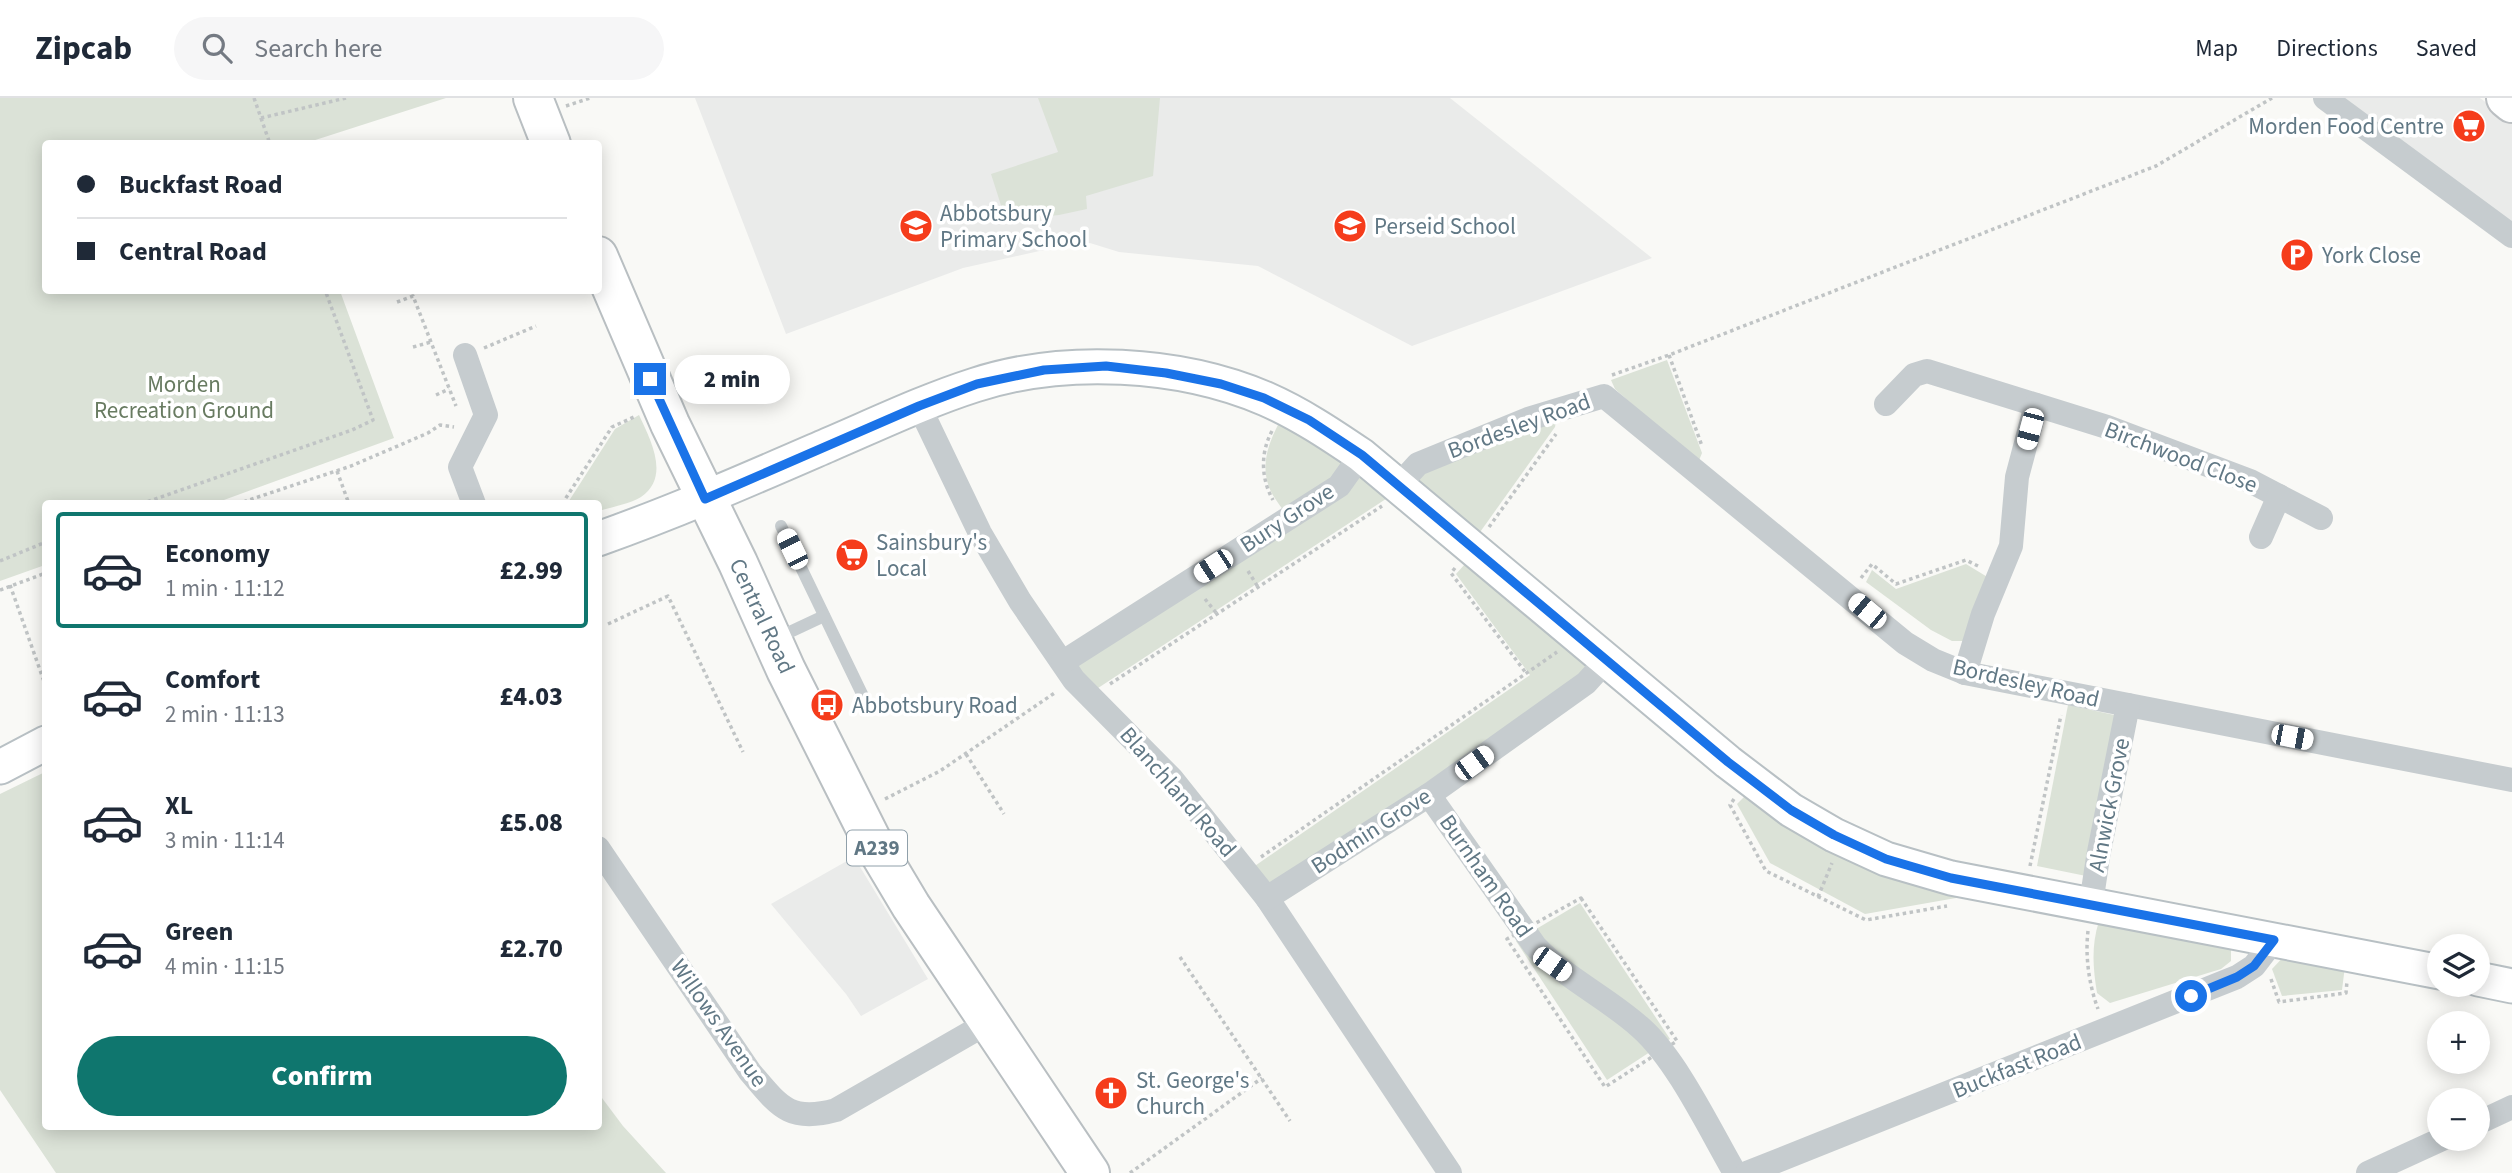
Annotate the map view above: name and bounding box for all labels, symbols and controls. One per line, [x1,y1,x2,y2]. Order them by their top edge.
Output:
search box [174,17,664,80]
text: Zipcab [35,25,132,72]
icon: search [198,29,236,67]
text: Search here [254,30,382,67]
text: Map [2195,31,2238,66]
text: Directions [2276,31,2378,66]
text: Saved [2416,31,2477,66]
supermarket icon: Morden Food Centre [2450,107,2488,145]
place label: Morden Food Centre [2248,110,2444,143]
text: Buckfast Road [119,166,283,203]
place label: Abbotsbury Primary School [940,197,1087,256]
school or university icon: Abbotsbury Primary School [897,207,935,245]
school or university icon: Perseid School [1331,207,1369,245]
place label: Perseid School [1374,210,1516,243]
text: Central Road [119,233,267,270]
parking icon: York Close [2278,236,2316,274]
place label: York Close [2321,239,2421,272]
callout: 2 min [674,354,790,404]
route end [634,363,666,395]
text: 2 min [704,363,760,396]
park label: Morden Recreation Ground [94,368,274,427]
street label: Bordesley Road [1443,385,1595,467]
car [2015,406,2046,452]
street label: Birchwood Close [2100,413,2262,501]
street label: Bury Grove [1233,475,1341,561]
car [774,526,811,572]
place label: Sainsbury's Local [876,526,987,585]
text: Economy [165,535,270,572]
supermarket icon: Sainsbury's Local [833,536,871,574]
icon: car [81,539,144,602]
car [1190,546,1237,586]
text: £2.99 [499,552,563,589]
street label: Central Road [721,553,803,679]
text: 1 min · 11:12 [165,572,285,605]
car [1845,589,1890,633]
street label: Bordesley Road [1949,650,2103,716]
text: Comfort [165,661,260,698]
icon: car [81,665,144,728]
text: £4.03 [499,678,563,715]
bus stop icon: Abbotsbury Road [808,686,846,724]
place label: Abbotsbury Road [852,689,1018,722]
text: 2 min · 11:13 [165,698,285,731]
street label: Blanchland Road [1112,720,1244,864]
car [2270,723,2315,751]
street label: Alnwick Grove [2080,735,2138,875]
car [1451,742,1498,784]
street label: Bodmin Grove [1305,780,1437,882]
text: XL [165,787,193,824]
icon: car [81,791,144,854]
text: £5.08 [499,804,563,841]
street label: Burnham Road [1431,808,1541,944]
text: 3 min · 11:14 [165,824,285,857]
road number: A239 [847,830,907,866]
text: Green [165,913,233,950]
icon: car [81,917,144,980]
text: £2.70 [499,930,563,967]
map controls [2427,934,2490,1151]
button: layers [2427,934,2490,997]
car [1529,943,1576,985]
text: 4 min · 11:15 [165,950,285,983]
street label: Willows Avenue [663,952,775,1094]
route start [2175,980,2207,1012]
button: + [2427,1011,2490,1074]
street label: Buckfast Road [1947,1025,2087,1107]
button: Confirm [77,1036,567,1116]
place label: St. George's Church [1136,1064,1249,1123]
church icon: St. George's Church [1092,1074,1130,1112]
button: − [2427,1088,2490,1151]

